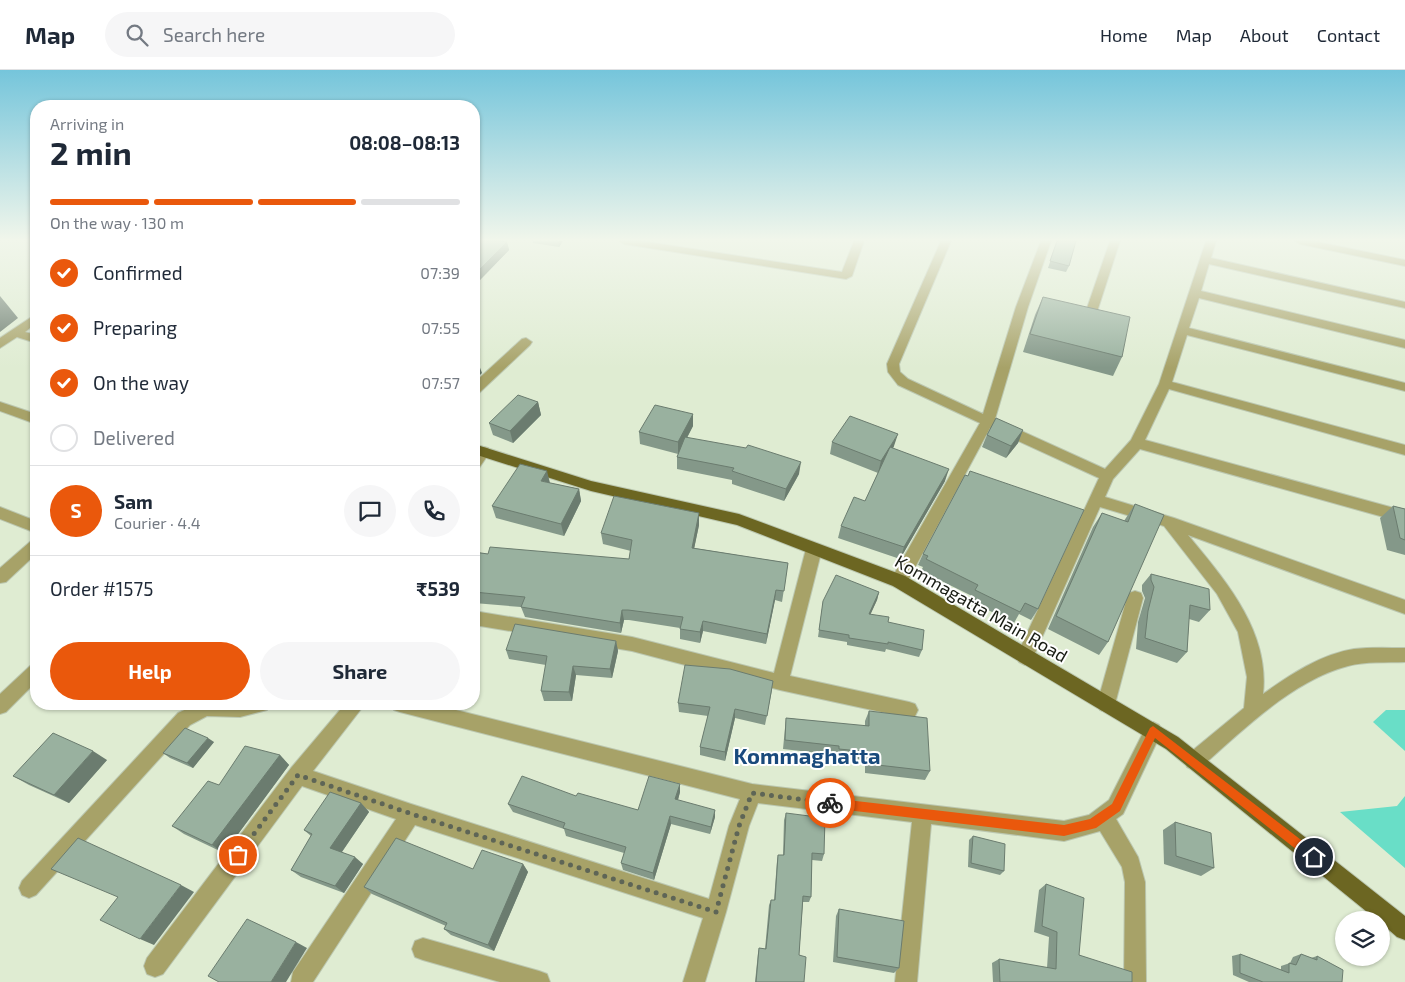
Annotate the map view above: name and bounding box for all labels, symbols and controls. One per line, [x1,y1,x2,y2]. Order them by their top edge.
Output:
search box [105,12,455,57]
text: Map [25,20,75,49]
icon: search [123,21,151,49]
text: Search here [163,23,265,46]
text: Home [1100,24,1148,46]
text: Map [1176,24,1212,46]
text: About [1240,24,1289,46]
text: Contact [1317,24,1380,46]
text: Arriving in [50,114,124,133]
text: 08:08–08:13 [349,131,460,154]
text: 2 min [50,133,132,171]
text: On the way · 130 m [50,213,184,232]
icon: check [50,259,78,287]
text: Confirmed [93,261,183,284]
text: 07:39 [420,263,460,282]
icon: check [50,314,78,342]
text: Preparing [93,316,177,339]
text: 07:55 [421,318,460,337]
icon: check [50,369,78,397]
text: On the way [93,371,189,394]
text: 07:57 [422,373,460,392]
text: Delivered [93,426,175,449]
button: chat [344,485,396,537]
button: phone [408,485,460,537]
text: Sam [114,490,153,513]
text: S [70,499,82,522]
text: Courier · 4.4 [114,513,201,532]
street label: Kommagatta Main Road [891,550,1072,667]
text: Order #1575 [50,577,153,600]
text: ₹539 [416,577,460,600]
button: Help [50,642,250,700]
button: Share [260,642,460,700]
district label: Kommaghatta [734,742,880,768]
courier [805,778,855,828]
icon: bike [816,789,844,817]
pin [217,834,259,876]
pin [1293,836,1335,878]
icon: bag [224,841,252,869]
icon: home [1300,843,1328,871]
map controls [1335,911,1390,966]
button: layers [1335,911,1390,966]

